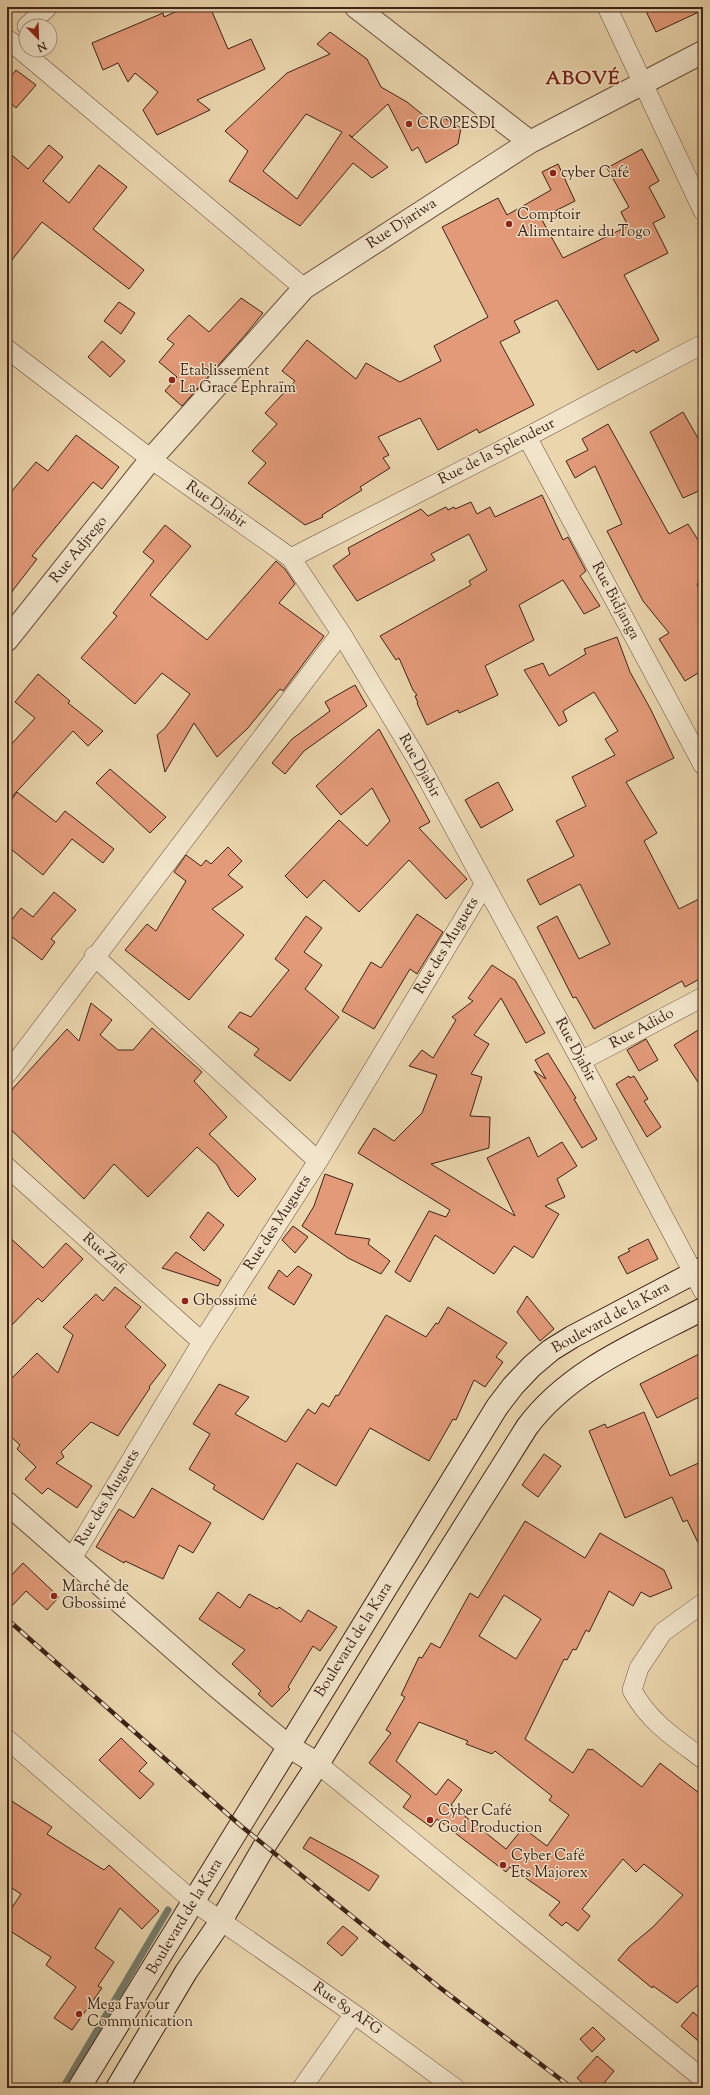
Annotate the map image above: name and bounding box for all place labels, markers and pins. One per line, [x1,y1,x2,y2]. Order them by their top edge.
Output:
place label: CROPESDI [417,114,496,135]
marker: CROPESDI [404,119,414,129]
place label: cyber Café [561,163,629,184]
marker: cyber Café [548,168,558,178]
place label: Comptoir Alimentaire du Togo [517,205,651,243]
marker: Comptoir Alimentaire du Togo [504,219,514,229]
place label: Etablissement La Grace Ephraïm [180,361,296,399]
marker: Etablissement La Grace Ephraïm [167,375,177,385]
place label: Gbossimé [193,1291,257,1312]
marker: Gbossimé [180,1296,190,1306]
place label: Marché de Gbossimé [62,1577,129,1615]
marker: Marché de Gbossimé [49,1591,59,1601]
place label: Cyber Café God Production [438,1801,542,1839]
marker: Cyber Café God Production [425,1815,435,1825]
place label: Cyber Café Ets Majorex [511,1846,588,1884]
marker: Cyber Café Ets Majorex [498,1860,508,1870]
place label: Mega Favour Communication [87,1995,193,2033]
marker: Mega Favour Communication [74,2009,84,2019]

